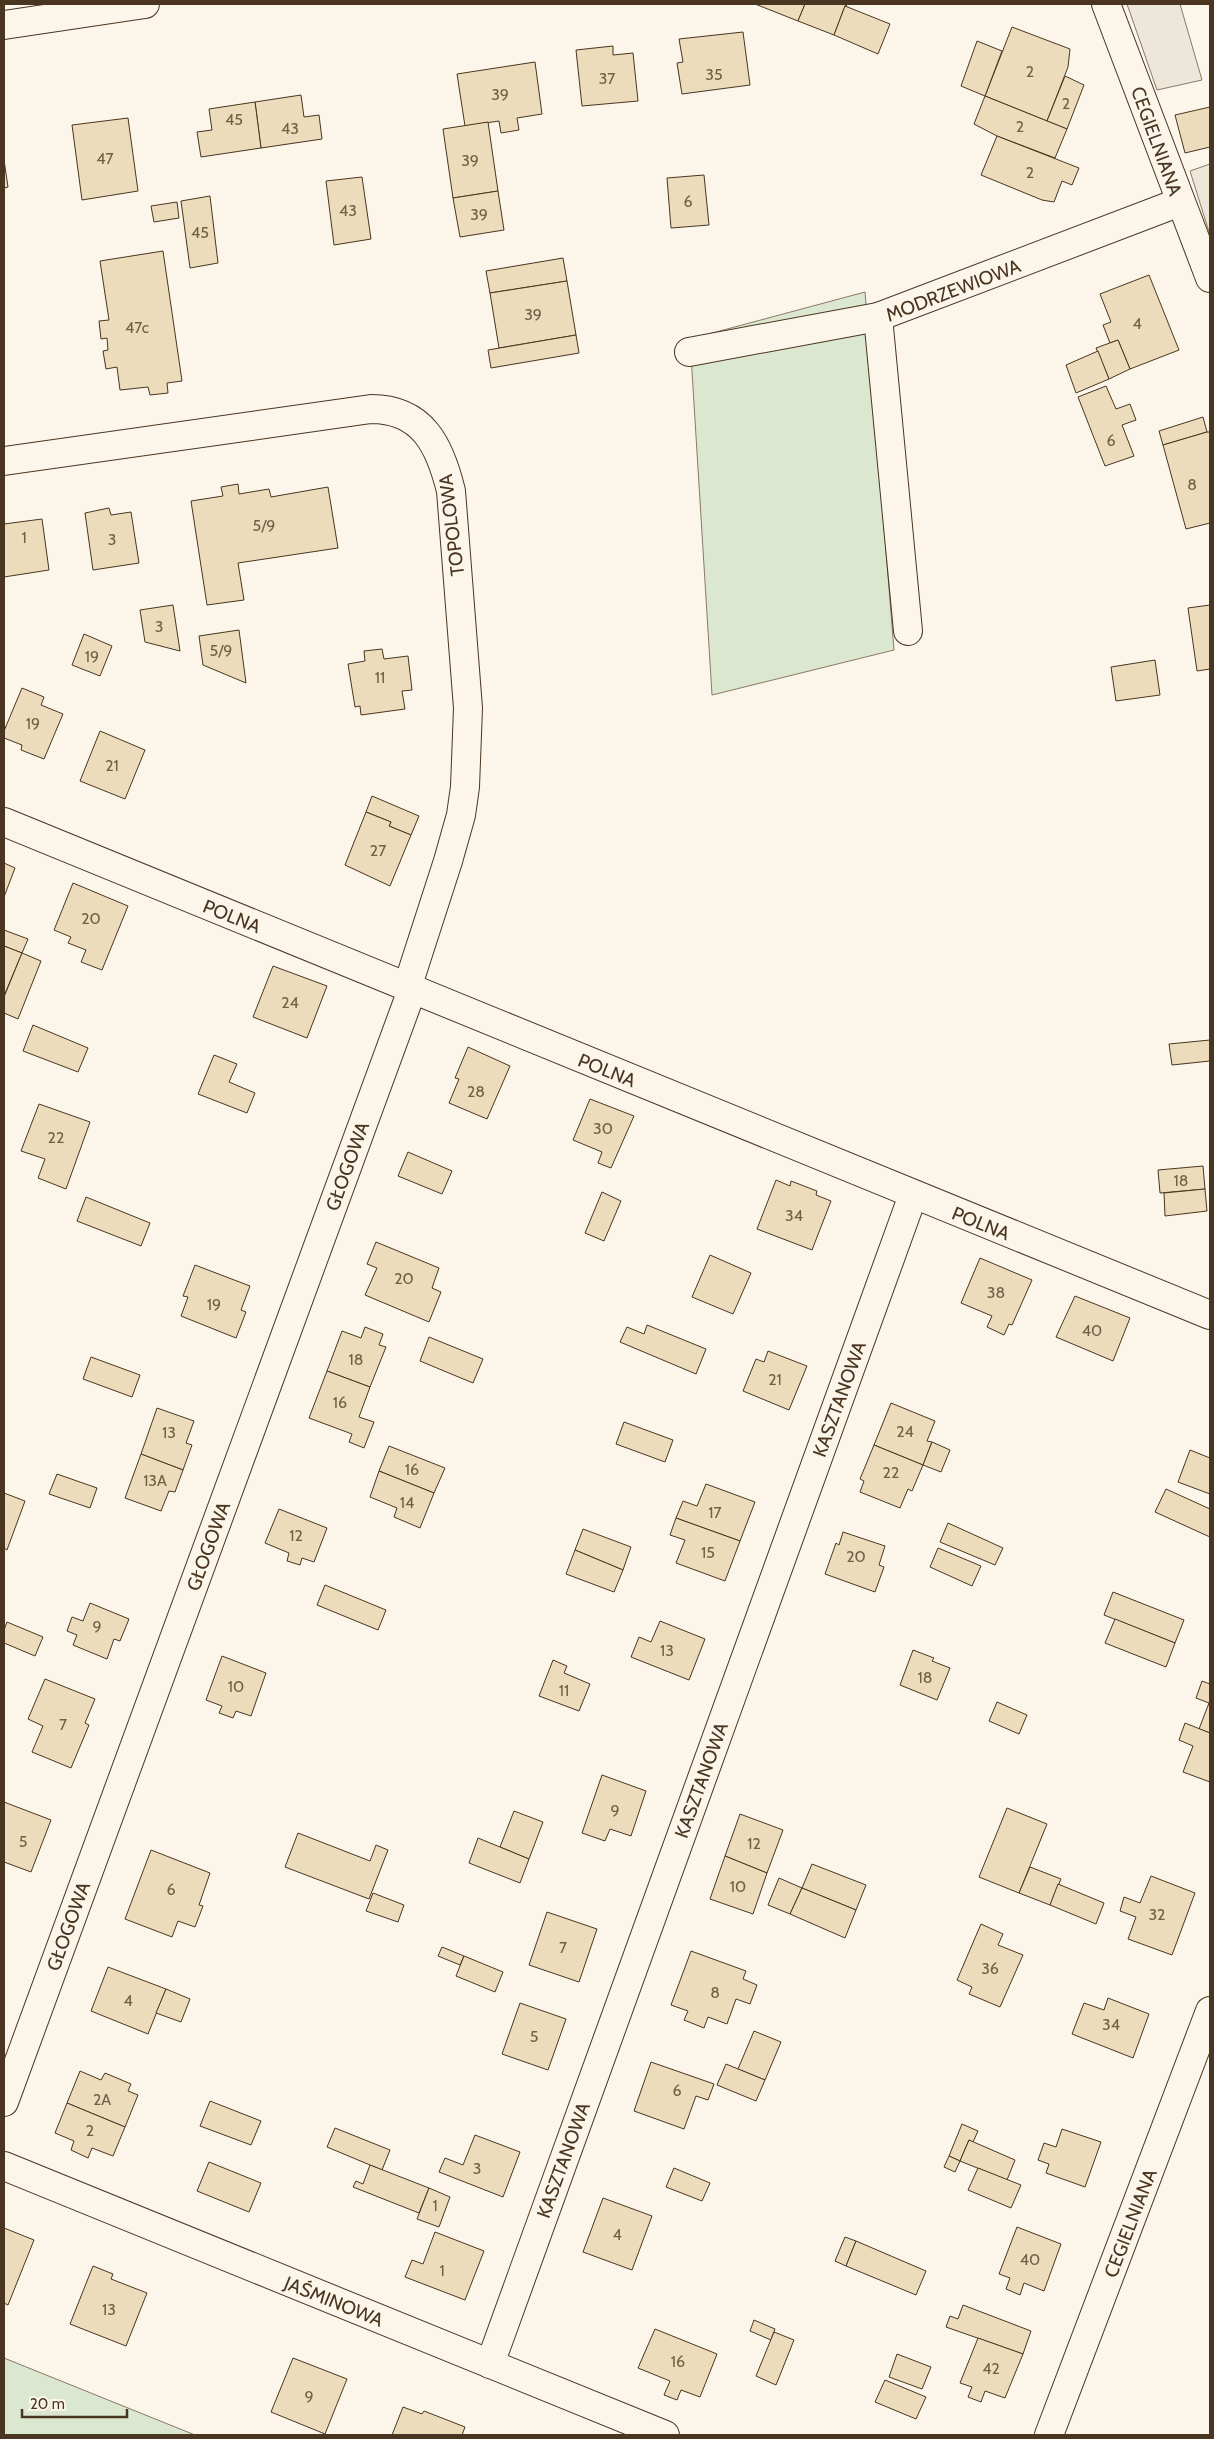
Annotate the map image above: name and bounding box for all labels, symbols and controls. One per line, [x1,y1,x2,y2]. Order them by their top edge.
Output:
house number: 2 [1026,62,1034,81]
house number: 35 [705,65,723,84]
house number: 37 [599,69,615,88]
street label: CEGIELNIANA [1126,83,1187,199]
house number: 39 [491,85,509,104]
house number: 2 [1062,94,1070,113]
house number: 45 [225,110,243,129]
house number: 2 [1016,117,1024,136]
house number: 43 [281,119,299,138]
house number: 47 [96,149,114,168]
house number: 39 [461,151,479,170]
house number: 2 [1026,163,1034,182]
house number: 6 [683,192,693,211]
house number: 43 [339,201,357,220]
house number: 39 [470,205,488,224]
house number: 45 [191,223,209,242]
street label: MODRZEWIOWA [883,254,1024,327]
house number: 39 [524,305,542,324]
house number: 4 [1132,314,1142,333]
house number: 47c [125,318,149,337]
house number: 6 [1106,431,1116,450]
street label: TOPOLOWA [434,472,469,577]
house number: 8 [1187,475,1197,494]
house number: 5/9 [253,516,275,535]
house number: 1 [21,528,27,547]
house number: 3 [108,530,116,549]
house number: 3 [155,617,163,636]
house number: 5/9 [210,641,232,660]
house number: 19 [85,647,99,666]
house number: 11 [375,668,385,687]
house number: 19 [26,714,40,733]
house number: 21 [105,756,119,775]
house number: 27 [370,841,386,860]
street label: POLNA [200,895,264,938]
house number: 20 [81,909,101,928]
house number: 24 [281,993,299,1012]
street label: POLNA [575,1049,639,1092]
house number: 28 [467,1082,485,1101]
street label: GŁOGOWA [321,1118,374,1214]
house number: 30 [593,1119,613,1138]
house number: 22 [48,1128,64,1147]
house number: 18 [1174,1171,1188,1190]
street label: POLNA [949,1202,1013,1245]
house number: 34 [785,1206,803,1225]
house number: 20 [394,1269,414,1288]
house number: 38 [987,1283,1005,1302]
house number: 19 [207,1295,221,1314]
house number: 40 [1082,1321,1102,1340]
street label: KASZTANOWA [808,1338,871,1460]
house number: 18 [349,1350,363,1369]
house number: 21 [768,1370,782,1389]
house number: 16 [333,1393,347,1412]
house number: 24 [896,1422,914,1441]
house number: 13 [162,1423,176,1442]
house number: 16 [405,1460,419,1479]
house number: 22 [883,1463,899,1482]
house number: 13A [143,1471,167,1490]
house number: 14 [400,1493,414,1512]
street label: GŁOGOWA [182,1498,235,1594]
house number: 17 [708,1503,722,1522]
house number: 12 [289,1526,303,1545]
house number: 15 [701,1543,715,1562]
house number: 20 [846,1547,866,1566]
house number: 9 [92,1617,102,1636]
house number: 13 [660,1641,674,1660]
house number: 18 [918,1668,932,1687]
house number: 10 [228,1677,244,1696]
house number: 11 [559,1681,569,1700]
house number: 7 [59,1715,67,1734]
street label: KASZTANOWA [670,1719,733,1841]
house number: 9 [610,1801,620,1820]
house number: 5 [19,1832,27,1851]
house number: 12 [747,1834,761,1853]
house number: 10 [730,1877,746,1896]
street label: GŁOGOWA [42,1878,95,1974]
house number: 6 [166,1880,176,1899]
house number: 32 [1148,1905,1166,1924]
house number: 7 [559,1938,567,1957]
house number: 36 [981,1959,999,1978]
house number: 8 [710,1983,720,2002]
house number: 4 [123,1991,133,2010]
house number: 34 [1102,2015,1120,2034]
house number: 5 [530,2027,538,2046]
house number: 6 [672,2081,682,2100]
house number: 2A [93,2090,111,2109]
street label: KASZTANOWA [532,2099,595,2221]
house number: 2 [86,2121,94,2140]
house number: 3 [473,2159,481,2178]
street label: CEGIELNIANA [1099,2165,1162,2281]
house number: 1 [432,2196,438,2215]
house number: 4 [612,2225,622,2244]
house number: 40 [1020,2250,1040,2269]
house number: 1 [439,2261,445,2280]
street label: JAŚMINOWA [280,2270,387,2332]
house number: 13 [102,2300,116,2319]
house number: 16 [671,2352,685,2371]
house number: 42 [982,2359,1000,2378]
scale bar [22,2386,128,2418]
house number: 9 [304,2387,314,2406]
text: 20 m [30,2395,65,2413]

